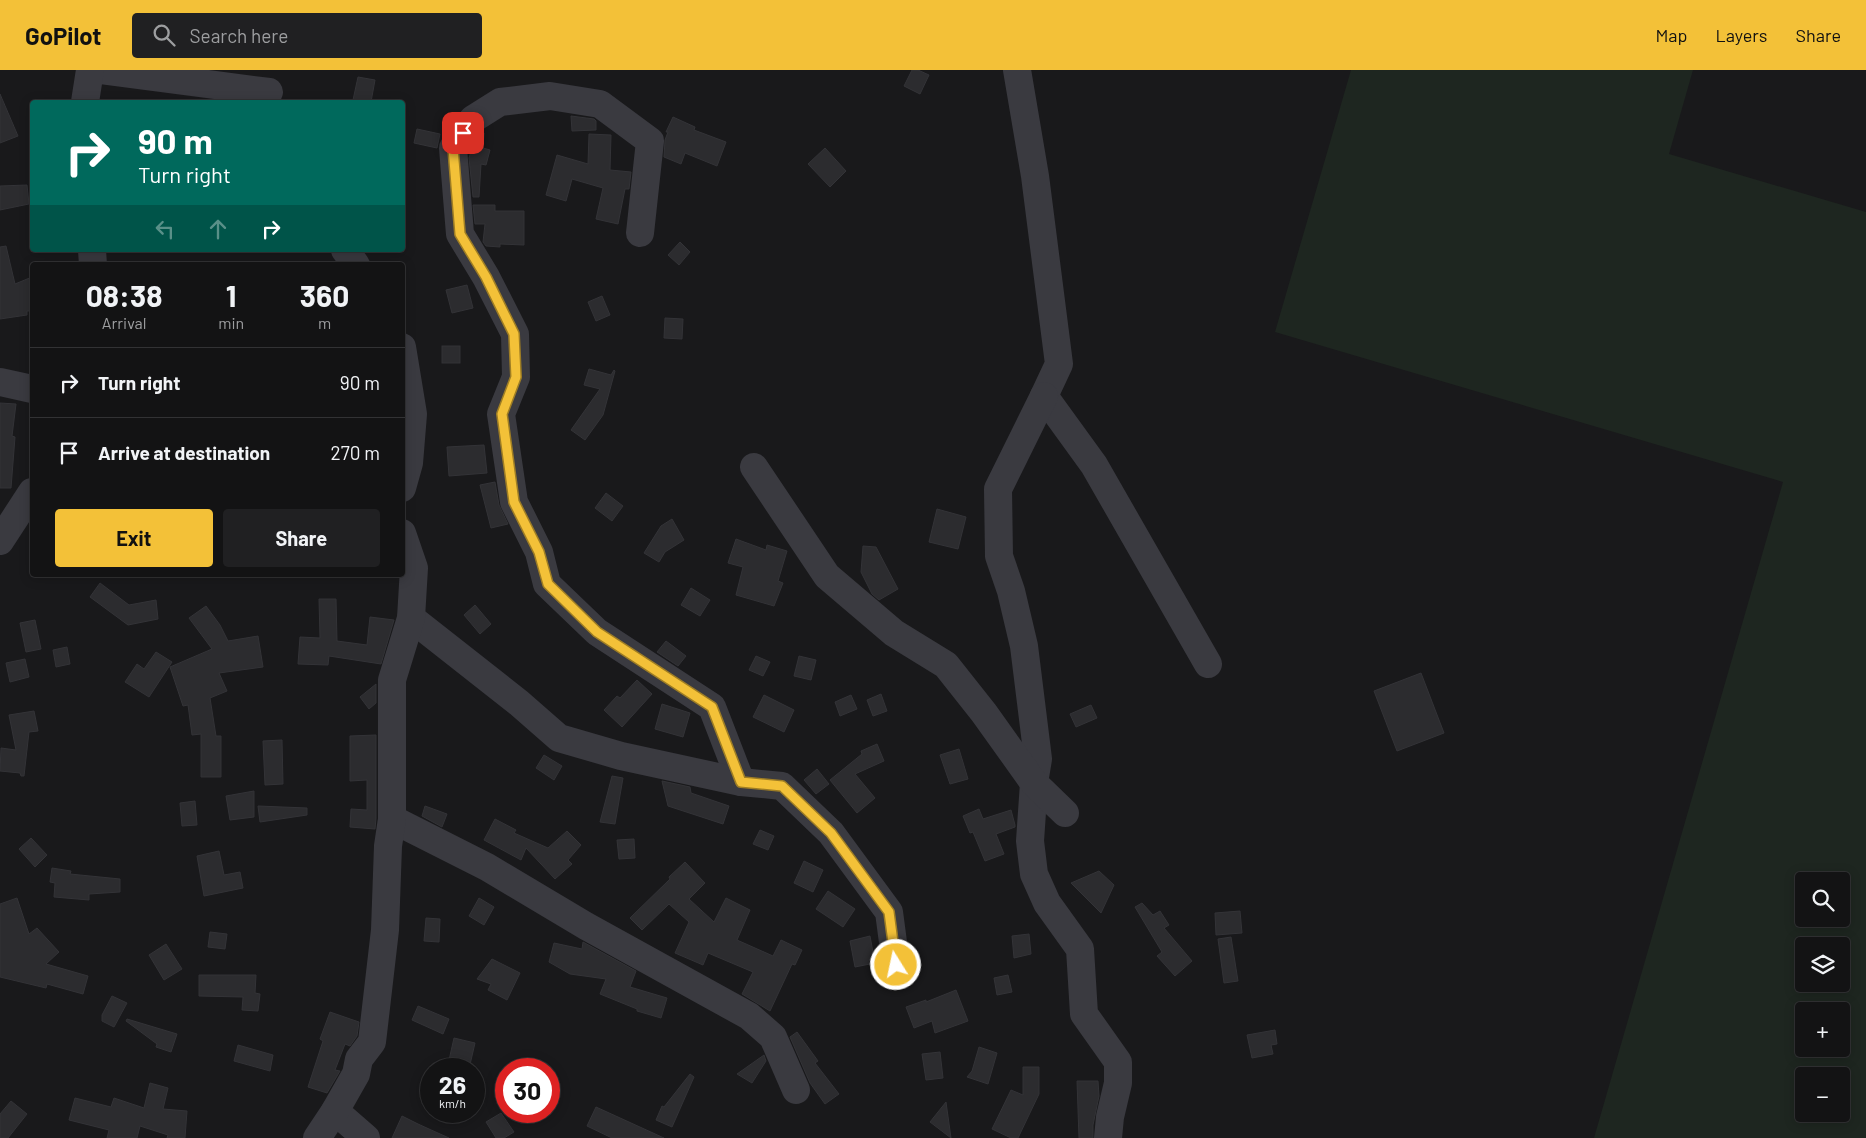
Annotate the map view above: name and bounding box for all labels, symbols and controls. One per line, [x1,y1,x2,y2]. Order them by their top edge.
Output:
search box [132,13,482,58]
text: GoPilot [25,21,102,50]
icon: search [150,21,178,49]
text: Search here [190,24,288,47]
text: Map [1655,24,1687,46]
text: Layers [1715,24,1768,46]
text: Share [1796,24,1841,46]
pin [442,112,484,154]
text: 90 m [138,119,213,161]
icon: arrive [449,119,477,147]
icon: right [55,120,120,185]
text: Turn right [138,161,231,187]
icon: left [151,215,179,243]
icon: ahead [204,215,232,243]
icon: right [257,215,285,243]
text: 08:38 [86,277,162,313]
text: 1 [226,277,236,313]
text: 360 [300,277,349,313]
text: Arrival [102,313,146,332]
text: min [218,313,244,332]
text: m [318,313,331,332]
icon: right [55,369,83,397]
text: Turn right [98,371,180,394]
text: 90 m [340,371,380,394]
icon: arrive [55,439,83,467]
text: Arrive at destination [98,441,270,464]
text: 270 m [331,441,380,464]
button: Exit [55,509,213,567]
button: Share [223,509,380,567]
map controls [1795,872,1850,1122]
button: search [1795,872,1850,927]
button: layers [1795,937,1850,992]
position arrow [869,938,921,990]
button: + [1795,1002,1850,1057]
speed limit sign: 30 [495,1058,560,1123]
button: − [1795,1067,1850,1122]
text: 26 [439,1069,466,1099]
text: km/h [439,1096,466,1110]

